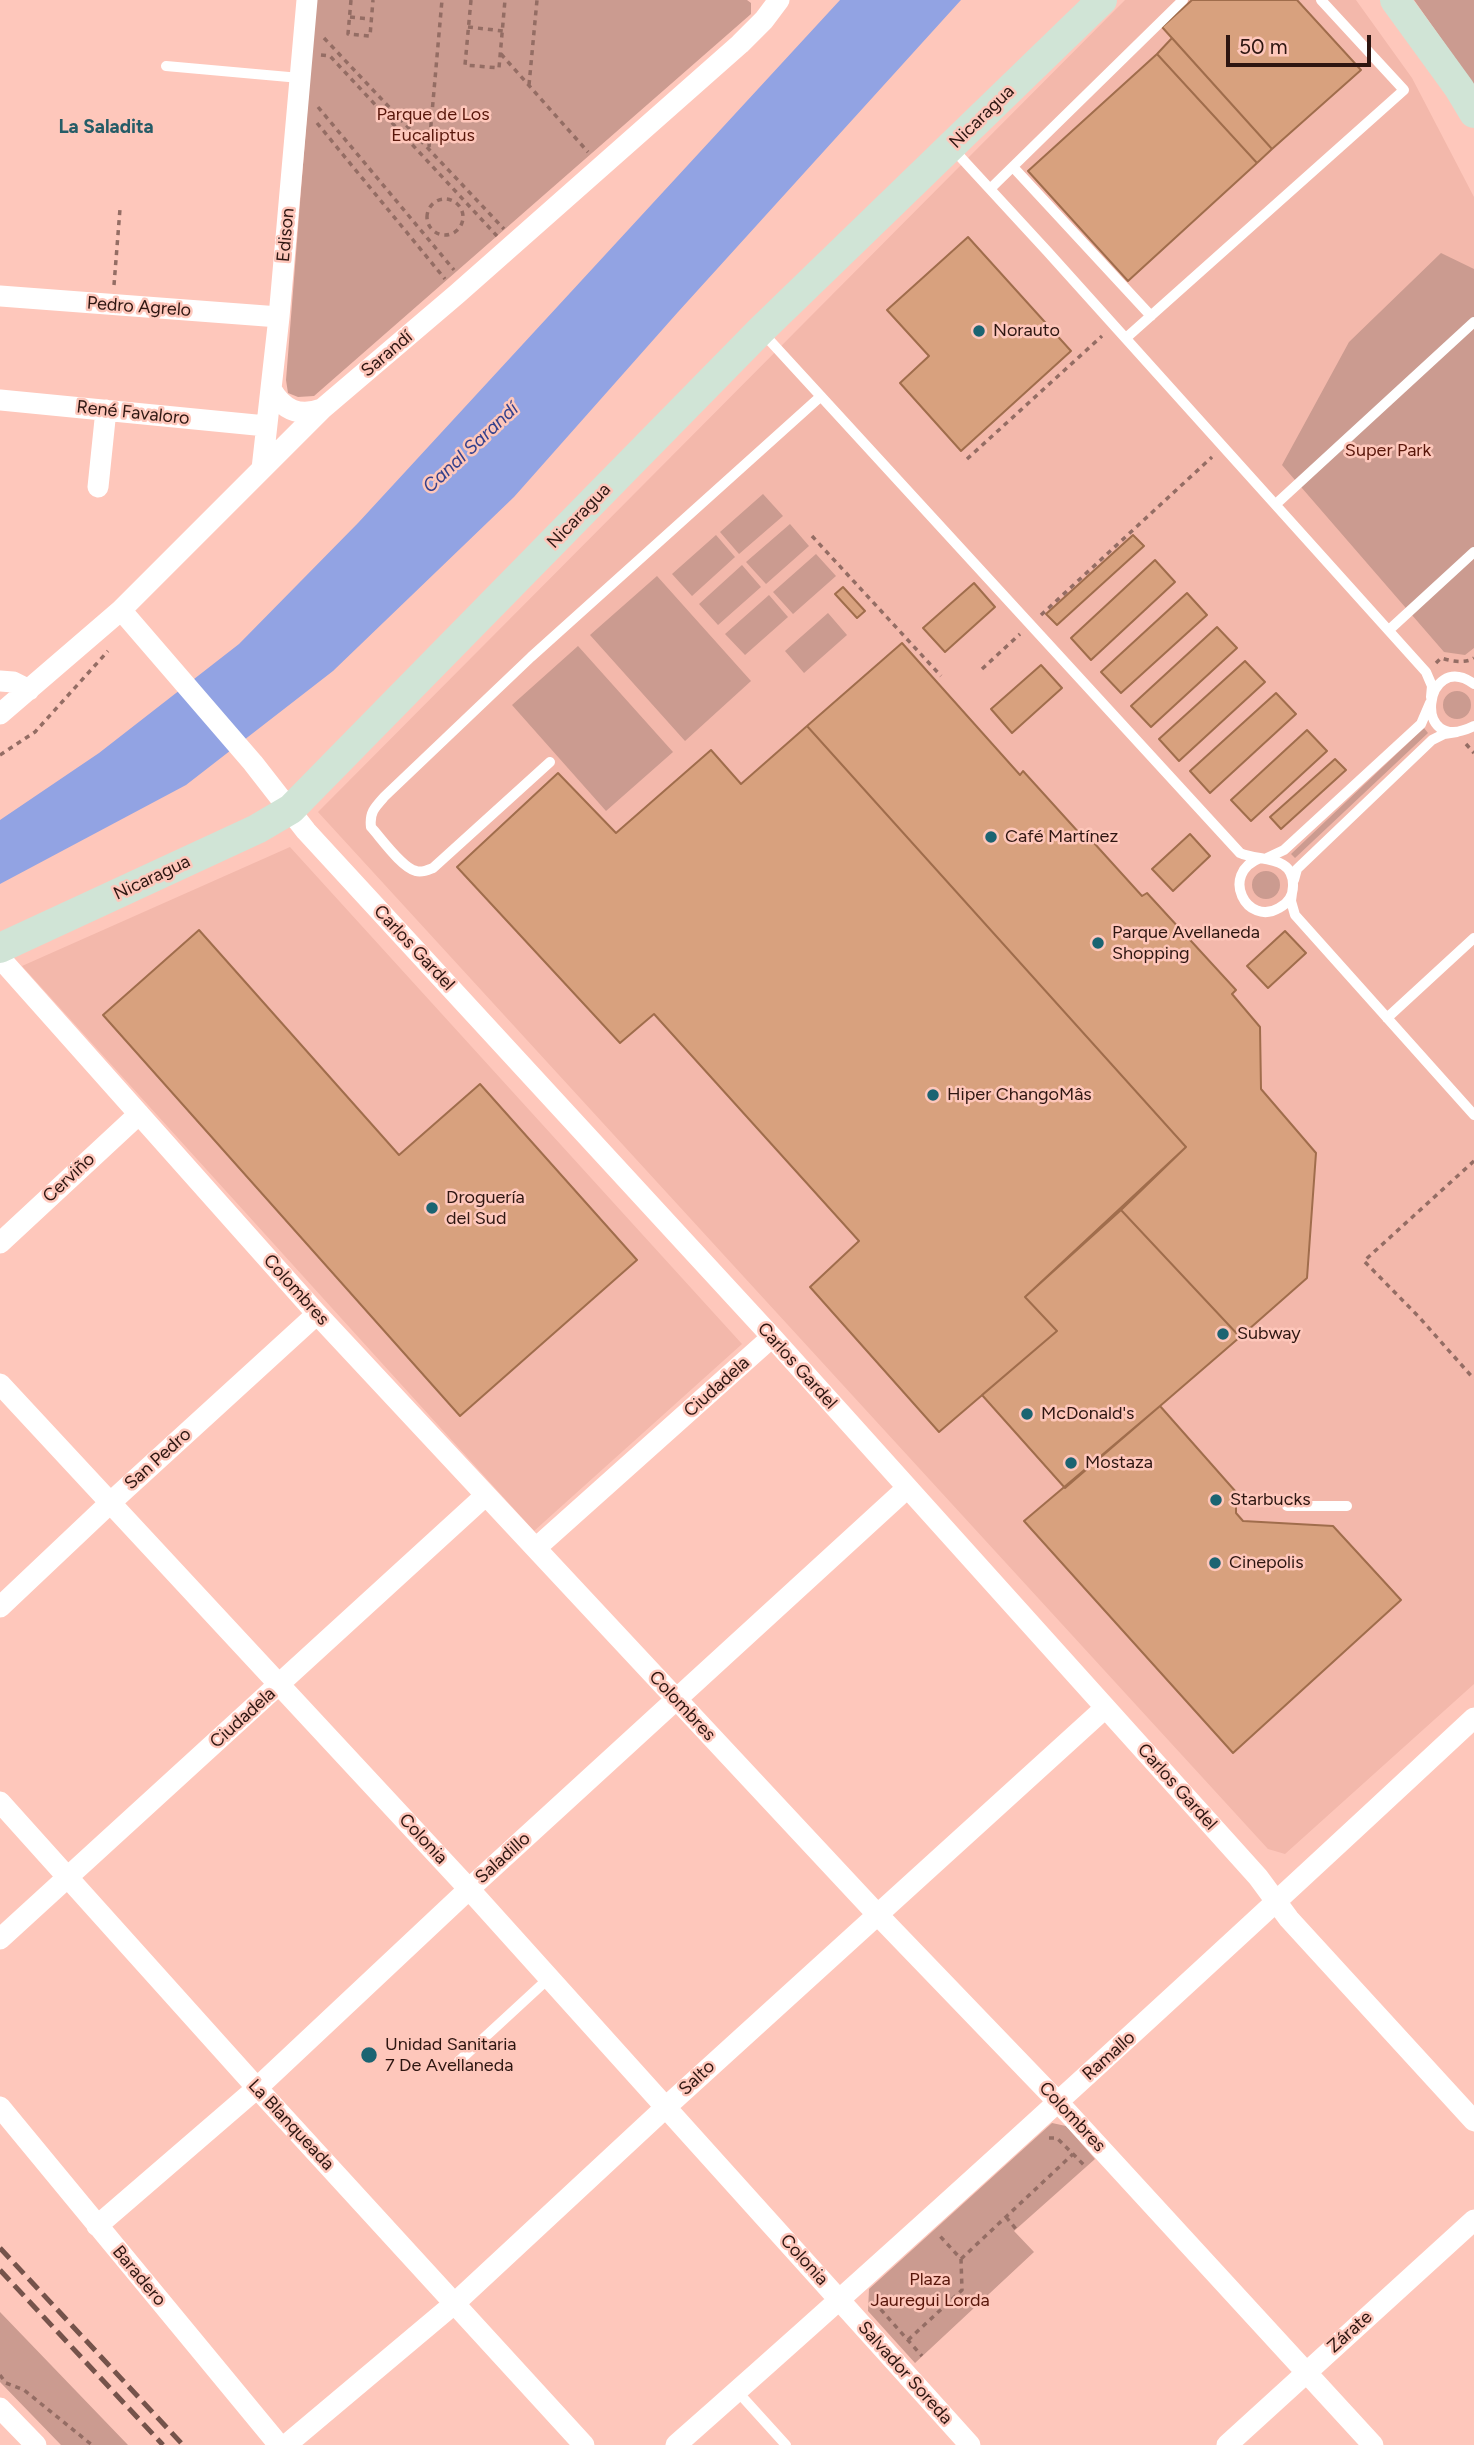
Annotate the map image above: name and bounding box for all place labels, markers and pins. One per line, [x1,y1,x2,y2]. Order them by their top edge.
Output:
place label: Norauto [993,320,1060,342]
marker: Norauto [971,323,987,339]
place label: Café Martínez [1005,826,1118,848]
marker: Café Martínez [983,829,999,845]
place label: Parque Avellaneda Shopping [1112,922,1260,964]
marker: Parque Avellaneda Shopping [1090,935,1106,951]
place label: Hiper ChangoMâs [947,1084,1092,1106]
marker: Hiper ChangoMâs [925,1087,941,1103]
place label: Droguería del Sud [446,1187,525,1230]
marker: Droguería del Sud [424,1200,440,1216]
place label: Subway [1237,1323,1301,1345]
marker: Subway [1215,1326,1231,1342]
place label: McDonald's [1041,1403,1135,1425]
marker: McDonald's [1019,1406,1035,1422]
place label: Mostaza [1085,1452,1153,1474]
marker: Mostaza [1063,1455,1079,1471]
place label: Starbucks [1230,1489,1311,1511]
marker: Starbucks [1208,1492,1224,1508]
place label: Cinepolis [1229,1552,1304,1574]
marker: Cinepolis [1207,1555,1223,1571]
place label: Unidad Sanitaria 7 De Avellaneda [385,2034,516,2076]
marker: Unidad Sanitaria 7 De Avellaneda [359,2045,379,2065]

